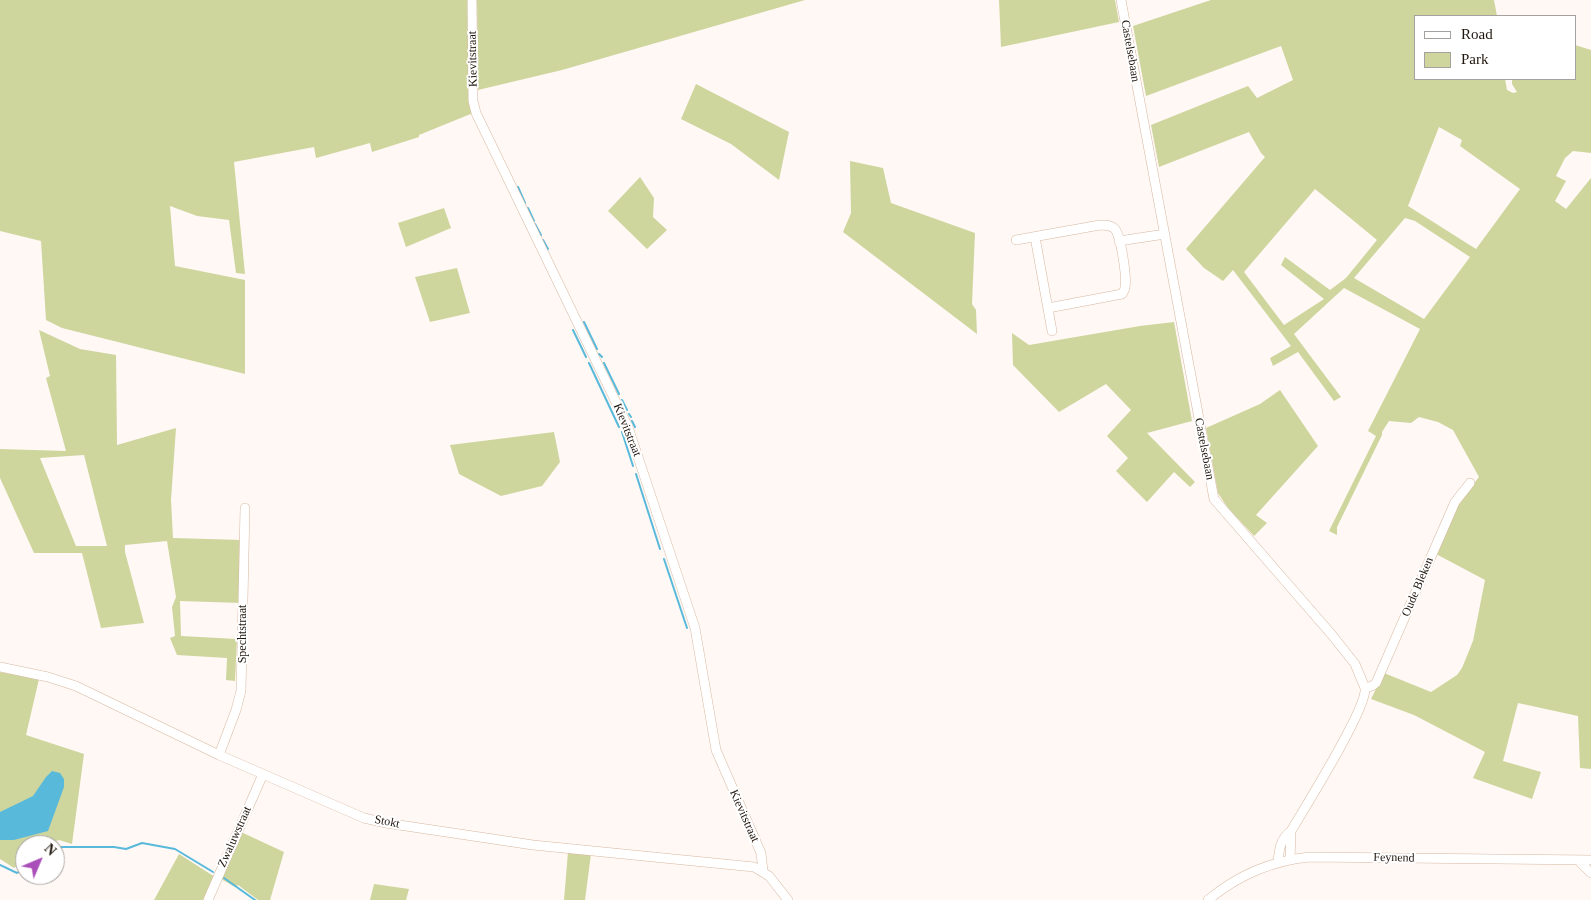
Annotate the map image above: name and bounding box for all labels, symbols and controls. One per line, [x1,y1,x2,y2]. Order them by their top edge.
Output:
legend [1414,15,1576,80]
street label: Castelsebaan [1117,19,1143,83]
text: Road [1461,26,1493,42]
street label: Kievitstraat [465,31,481,87]
text: Park [1461,51,1489,67]
street label: Kievitstraat [610,401,644,459]
street label: Castelsebaan [1191,417,1217,481]
street label: Oude Bleken [1399,555,1437,619]
street label: Spechtstraat [236,605,250,663]
street label: Kievitstraat [726,788,762,844]
street label: Zwaluwstraat [215,804,255,870]
street label: Stokt [373,813,401,831]
north arrow [15,835,65,885]
text: N [41,841,59,859]
street label: Feynend [1373,850,1415,866]

